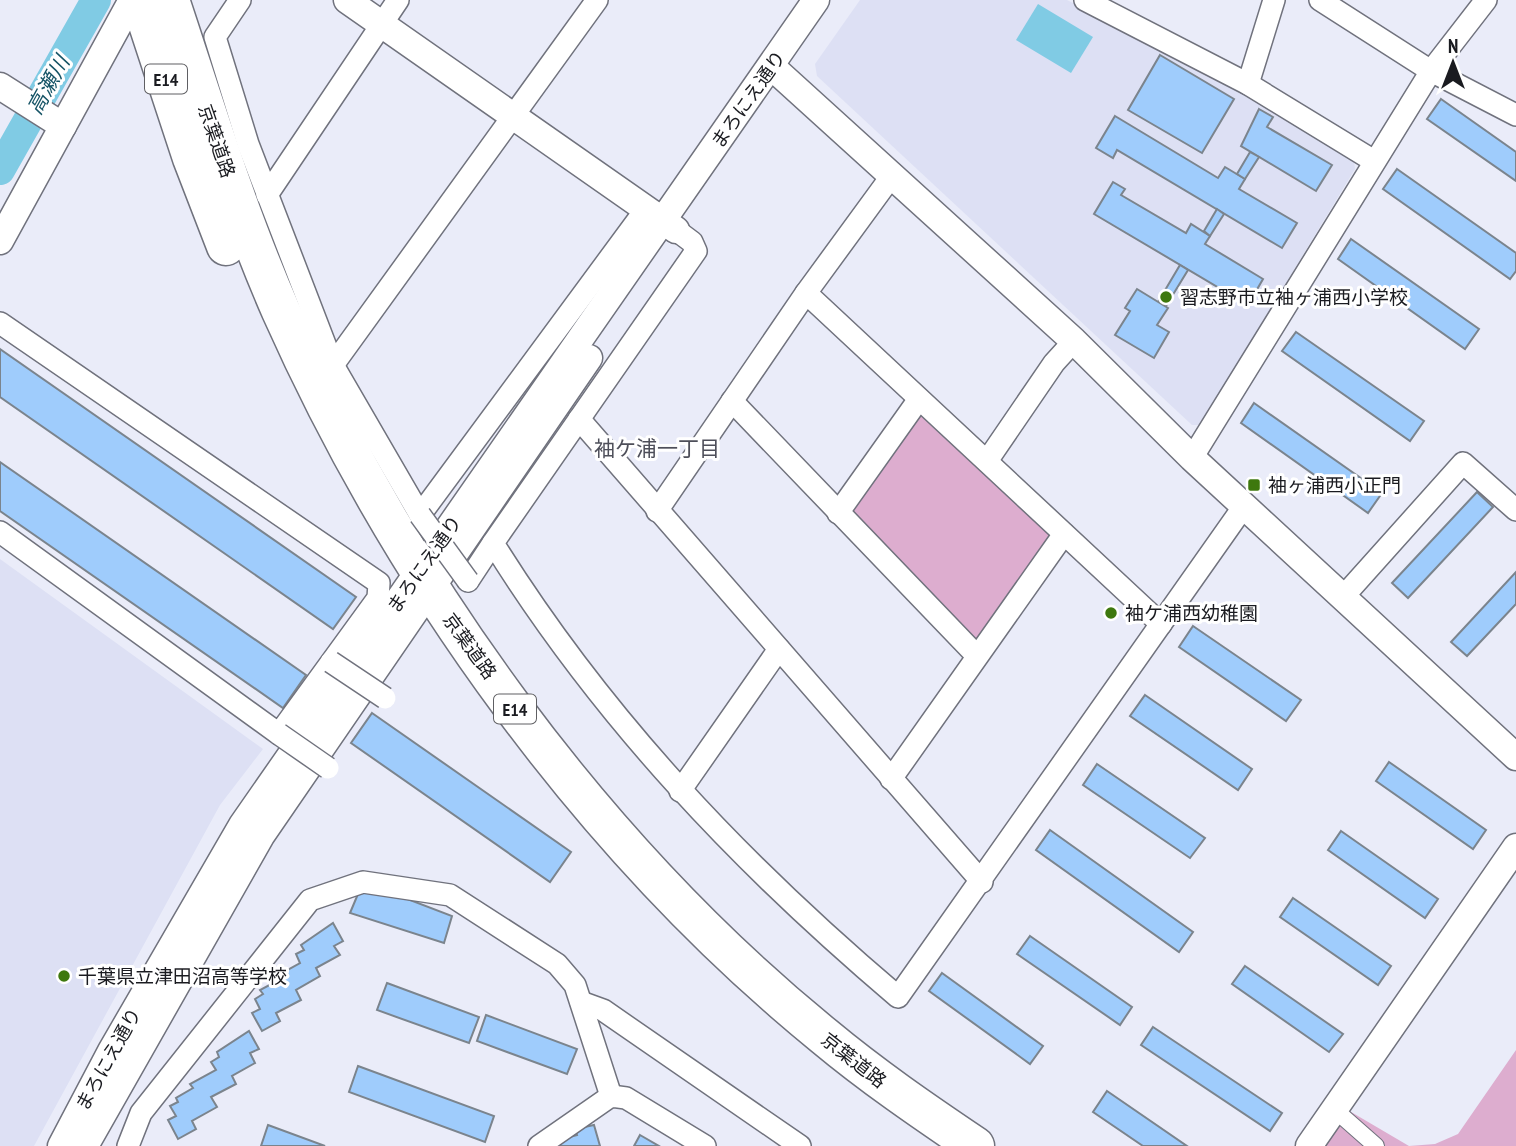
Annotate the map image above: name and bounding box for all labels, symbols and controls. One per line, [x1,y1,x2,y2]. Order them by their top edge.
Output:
north arrow [1418,28,1488,98]
text: N [1448,34,1458,58]
street label: まろにえ通り [705,45,791,153]
water label: 高瀬川 [21,49,76,119]
road number: E14 [145,64,187,94]
street label: 京葉道路 [193,101,241,181]
place label: 習志野市立袖ヶ浦西小学校 [1180,285,1408,309]
marker: 習志野市立袖ヶ浦西小学校 [1158,289,1174,305]
district label: 袖ケ浦一丁目 [594,435,720,462]
place label: 袖ヶ浦西小正門 [1268,473,1401,497]
marker: 袖ヶ浦西小正門 [1246,477,1262,493]
street label: まろにえ通り [381,510,467,618]
place label: 袖ケ浦西幼稚園 [1125,601,1258,625]
marker: 袖ケ浦西幼稚園 [1103,605,1119,621]
street label: 京葉道路 [438,608,502,684]
road number: E14 [494,694,536,724]
place label: 千葉県立津田沼高等学校 [78,964,287,988]
marker: 千葉県立津田沼高等学校 [56,968,72,984]
street label: まろにえ通り [70,1003,146,1115]
street label: 京葉道路 [817,1027,891,1093]

